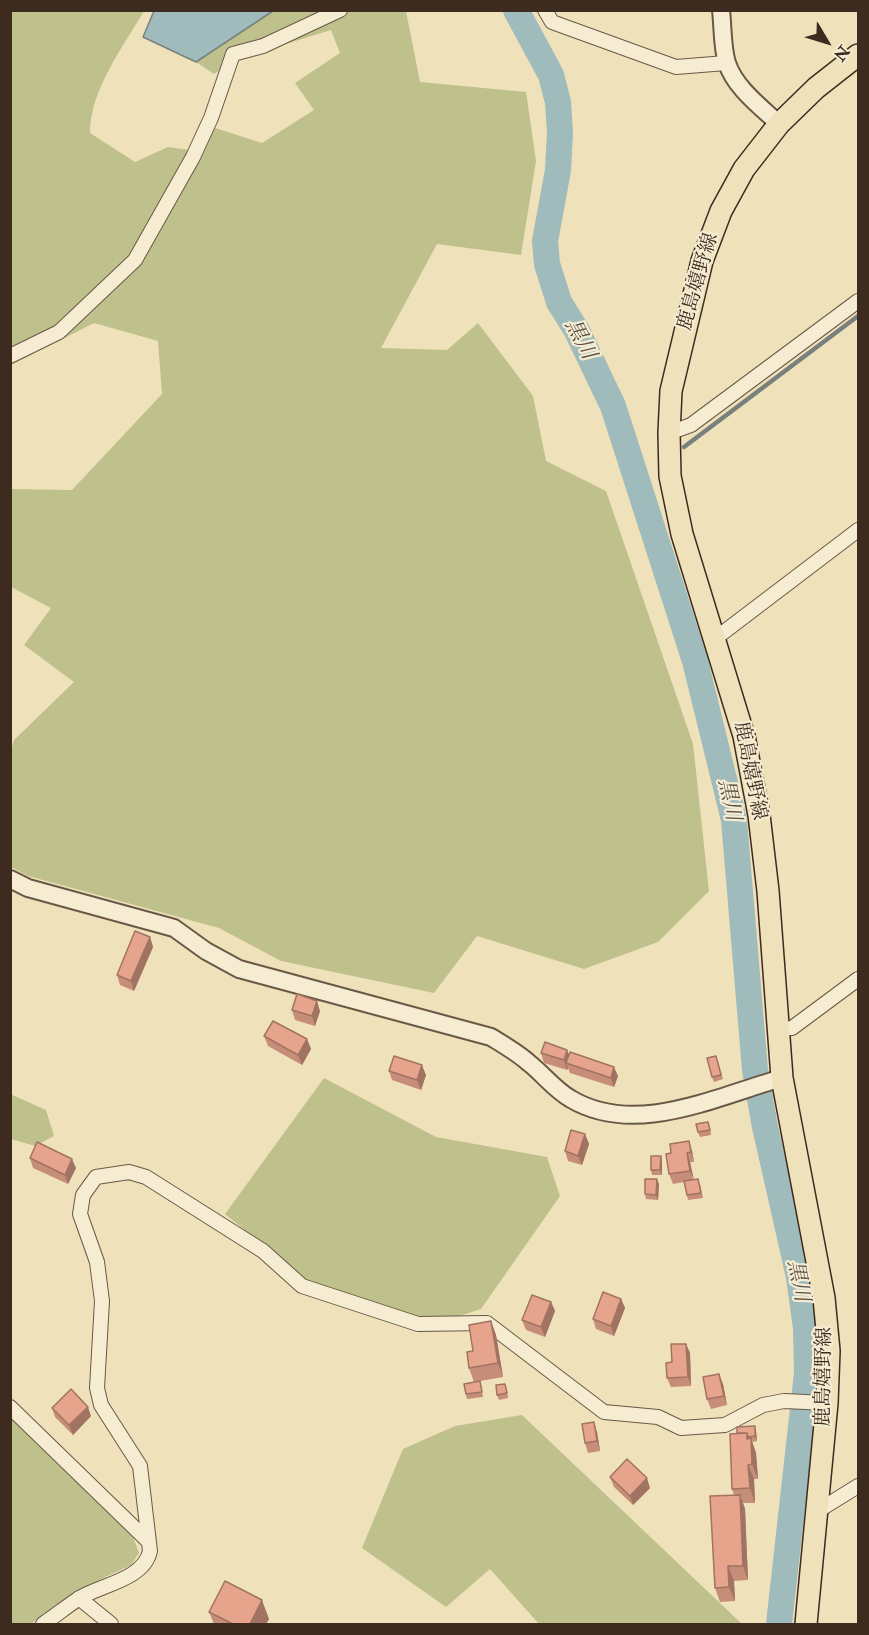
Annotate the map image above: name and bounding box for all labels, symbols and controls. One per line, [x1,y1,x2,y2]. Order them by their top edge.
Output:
north arrow [797,12,857,72]
text: N [829,41,853,65]
street label: 鹿島嬉野線 [674,231,724,333]
water label: 黒川 [558,316,600,364]
street label: 鹿島嬉野線 [728,720,770,822]
water label: 黒川 [711,777,745,823]
water label: 黒川 [781,1258,813,1304]
street label: 鹿島嬉野線 [812,1327,838,1427]

